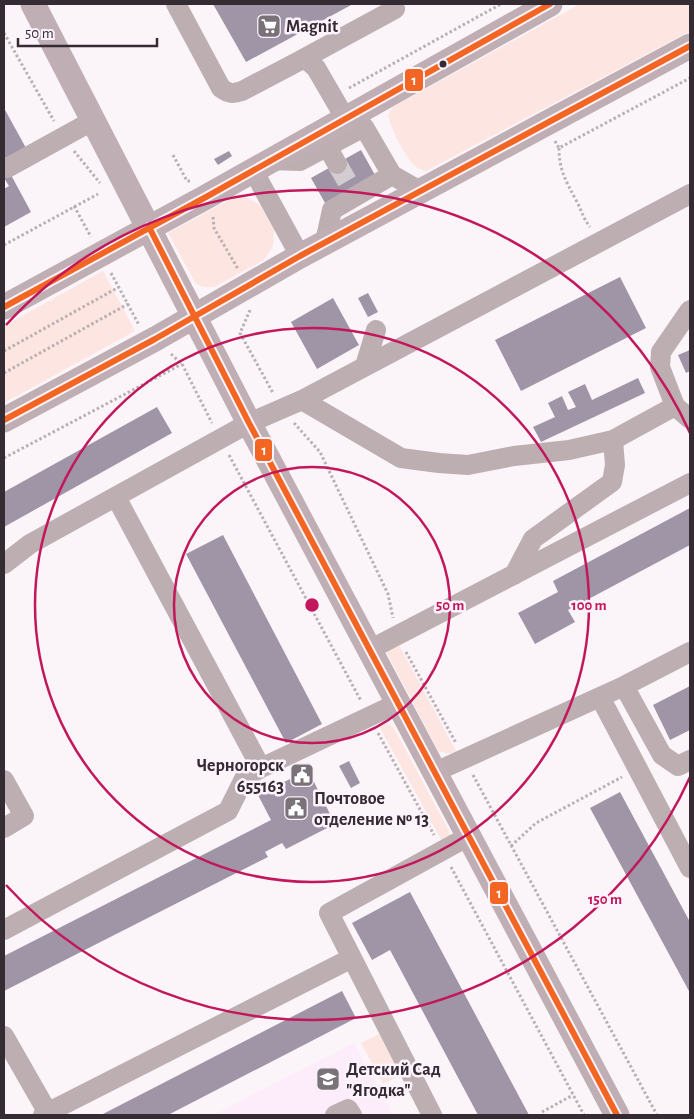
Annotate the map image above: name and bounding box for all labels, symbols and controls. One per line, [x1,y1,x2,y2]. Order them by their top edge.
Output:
supermarket icon: Magnit [256,13,282,39]
scale bar [18,15,156,47]
place label: Magnit [286,18,338,36]
text: 50 m [25,26,54,41]
unlabelled marker [438,59,448,69]
line badge: 1 [404,68,424,92]
text: 1 [411,74,417,88]
line badge: 1 [254,438,273,462]
text: 1 [261,444,267,458]
centre of rings [303,596,321,614]
text: 50 m [436,598,464,613]
text: 100 m [571,598,607,613]
place label: Черногорск 655163 [197,757,284,796]
public building icon: Черногорск 655163 [289,762,315,788]
place label: Почтовое отделение № 13 [314,790,429,829]
public building icon: Почтовое отделение № 13 [283,795,309,821]
line badge: 1 [489,881,509,905]
text: 1 [496,887,502,901]
text: 150 m [588,892,622,907]
place label: Детский Сад "Ягодка" [346,1061,441,1100]
school or university icon: Детский Сад "Ягодка" [315,1066,341,1092]

